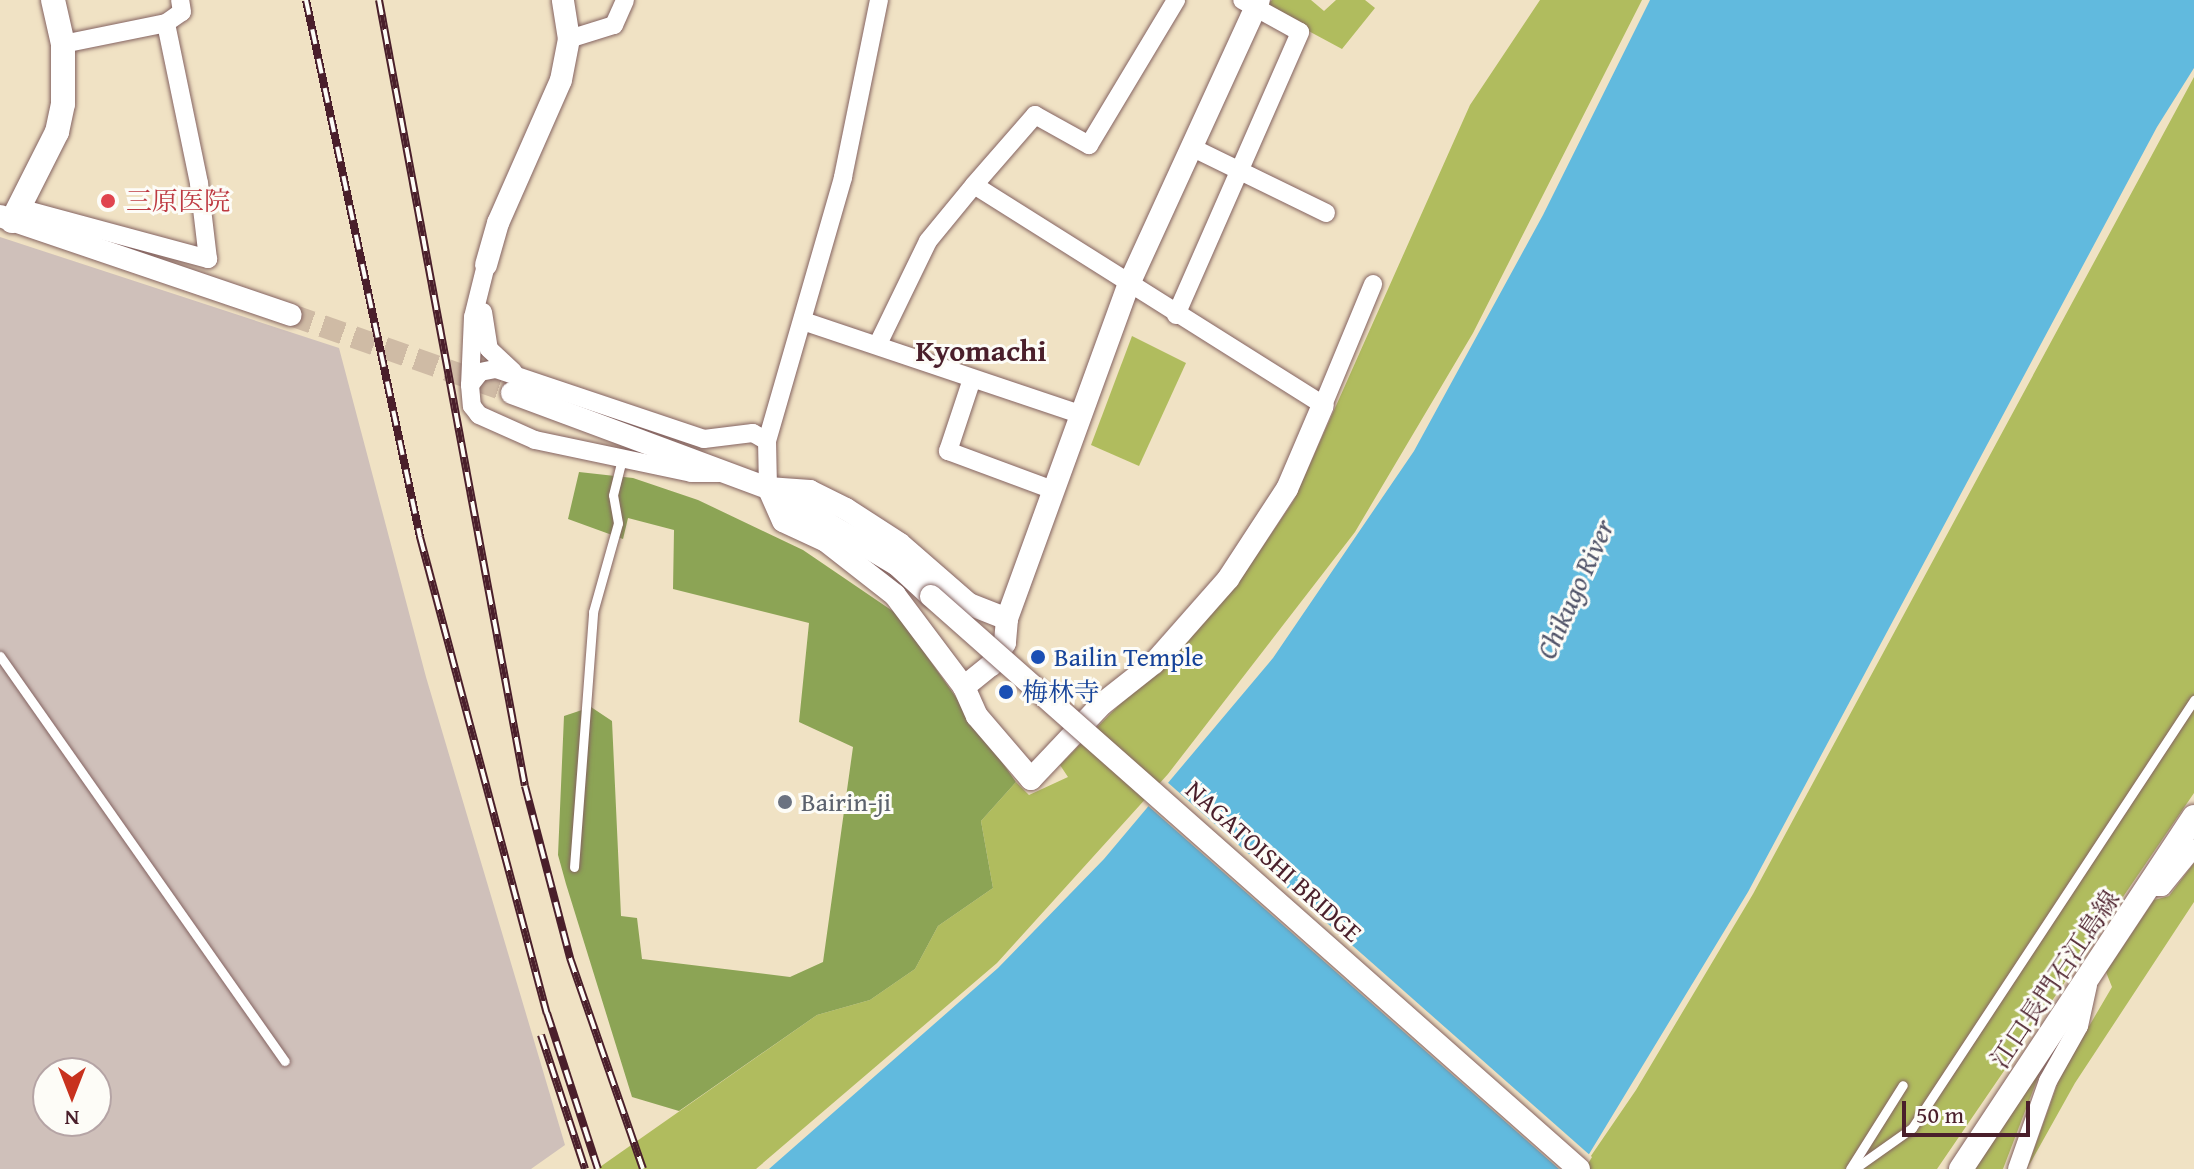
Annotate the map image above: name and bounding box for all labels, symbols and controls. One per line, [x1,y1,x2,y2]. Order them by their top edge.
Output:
place label: 三原医院 [126,185,230,217]
marker: 三原医院 [97,190,119,212]
district label: Kyomachi [915,332,1047,368]
water label: Chikugo River [1529,514,1621,664]
place label: Bailin Temple [1054,641,1204,673]
marker: Bailin Temple [1029,648,1047,666]
place label: 梅林寺 [1022,676,1100,708]
marker: 梅林寺 [997,683,1015,701]
street label: NAGATOISHI BRIDGE [1180,774,1368,948]
place label: Bairin-ji [801,786,891,818]
marker: Bairin-ji [776,793,794,811]
street label: 江口長門石江島線 [1984,884,2126,1074]
north arrow [32,1057,112,1137]
scale bar [1906,1085,2034,1135]
text: 50 m [1916,1097,1964,1132]
text: N [65,1103,79,1135]

